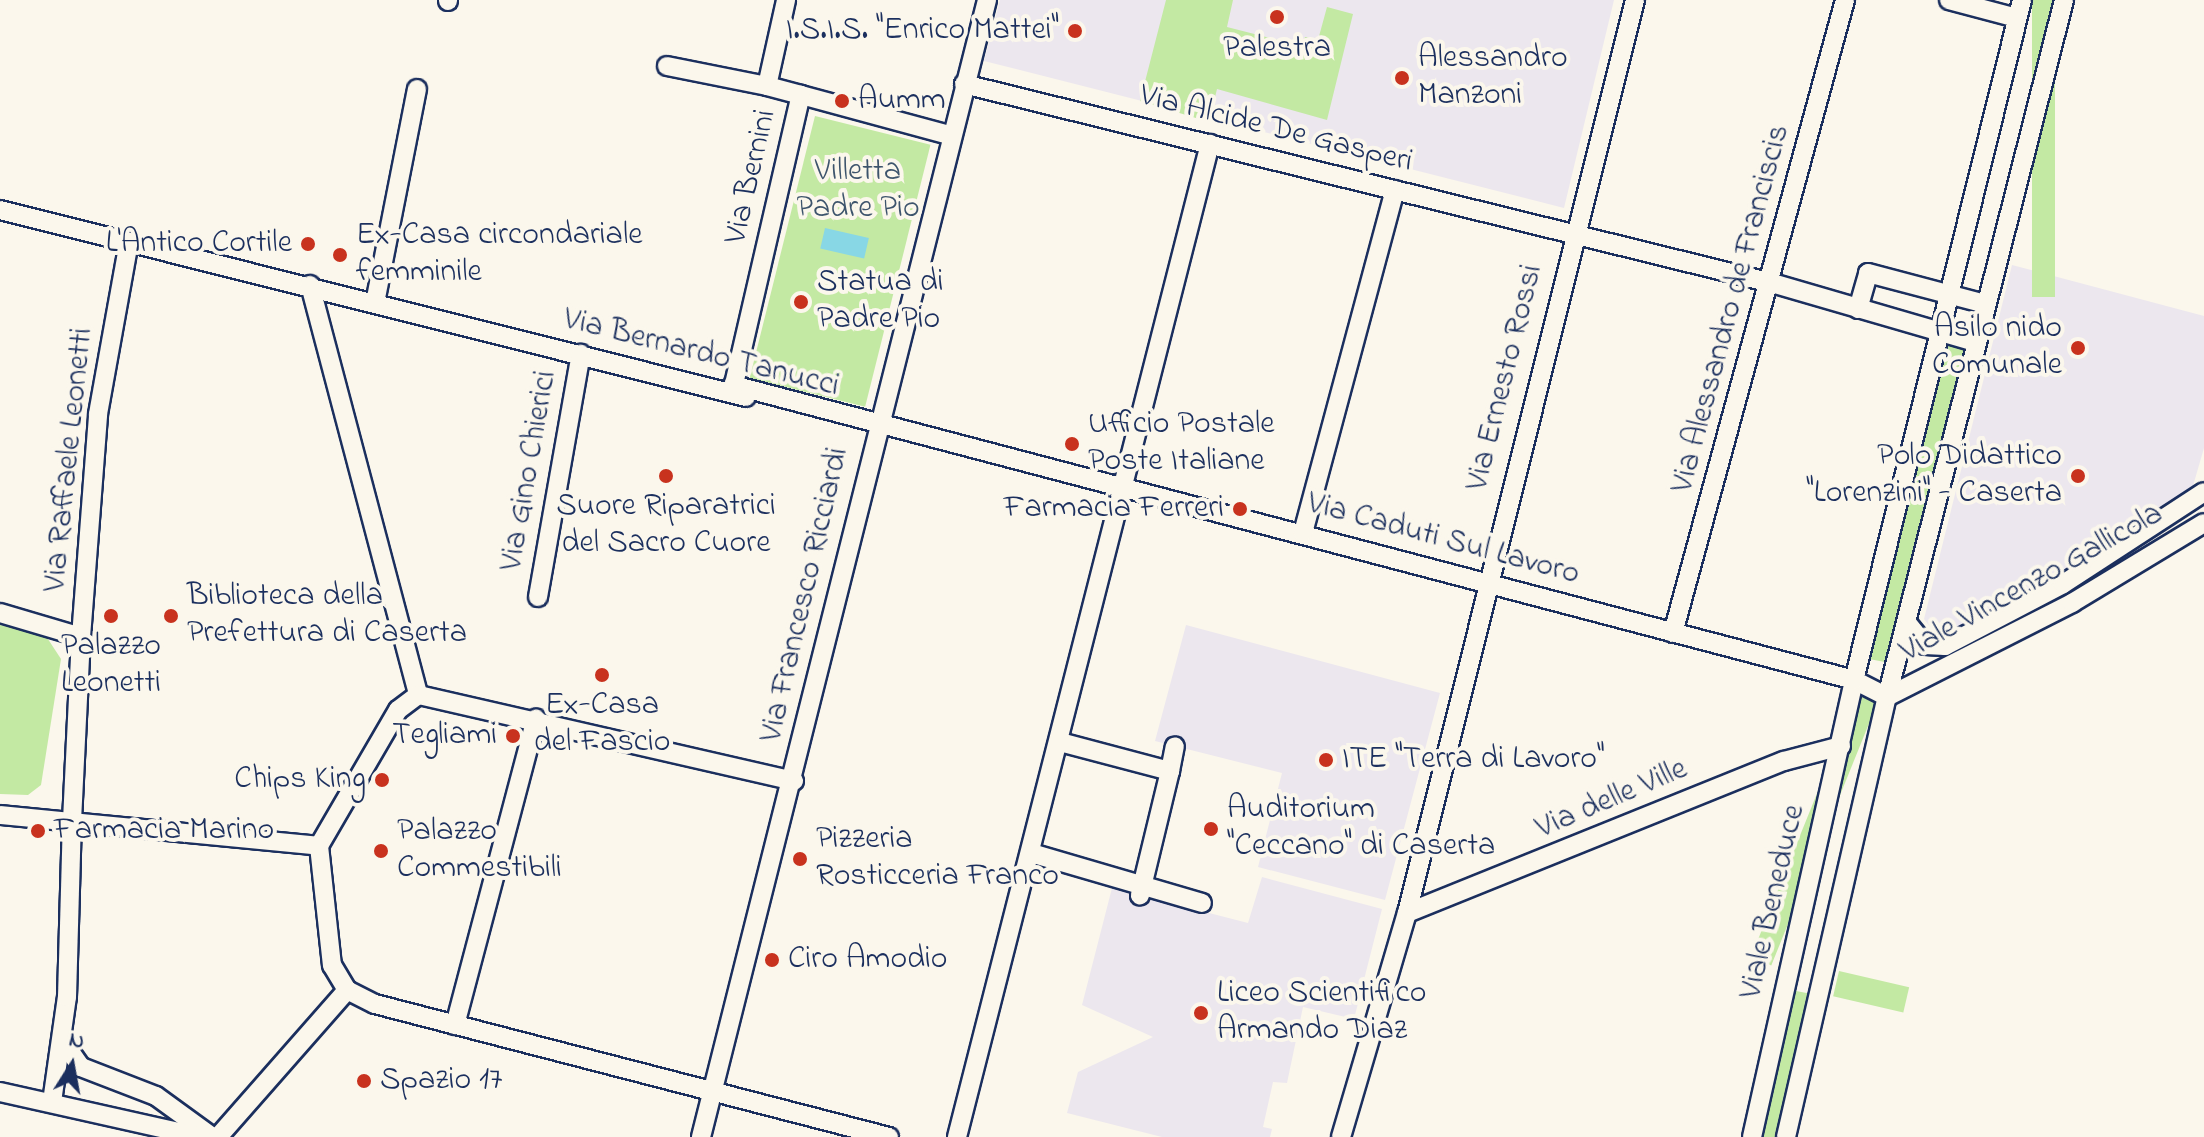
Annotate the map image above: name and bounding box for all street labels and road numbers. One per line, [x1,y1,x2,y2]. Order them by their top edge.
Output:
street label: Via Alcide De Gasperi [1136,78,1416,182]
street label: Via Bernini [718,106,786,248]
street label: Via Alessandro de Franciscis [1664,121,1800,497]
street label: Via Ernesto Rossi [1459,261,1553,495]
street label: Via Bernardo Tanucci [559,301,843,407]
street label: Via Raffaele Leonetti [37,326,103,594]
street label: Via Gino Chierici [494,368,566,574]
street label: Via Francesco Ricciardi [753,444,859,746]
street label: Via Caduti Sul Lavoro [1303,485,1583,595]
street label: Viale Vincenzo Gallicola [1894,496,2170,672]
street label: Via delle Ville [1531,751,1693,849]
street label: Viale Beneduce [1733,801,1815,1003]

